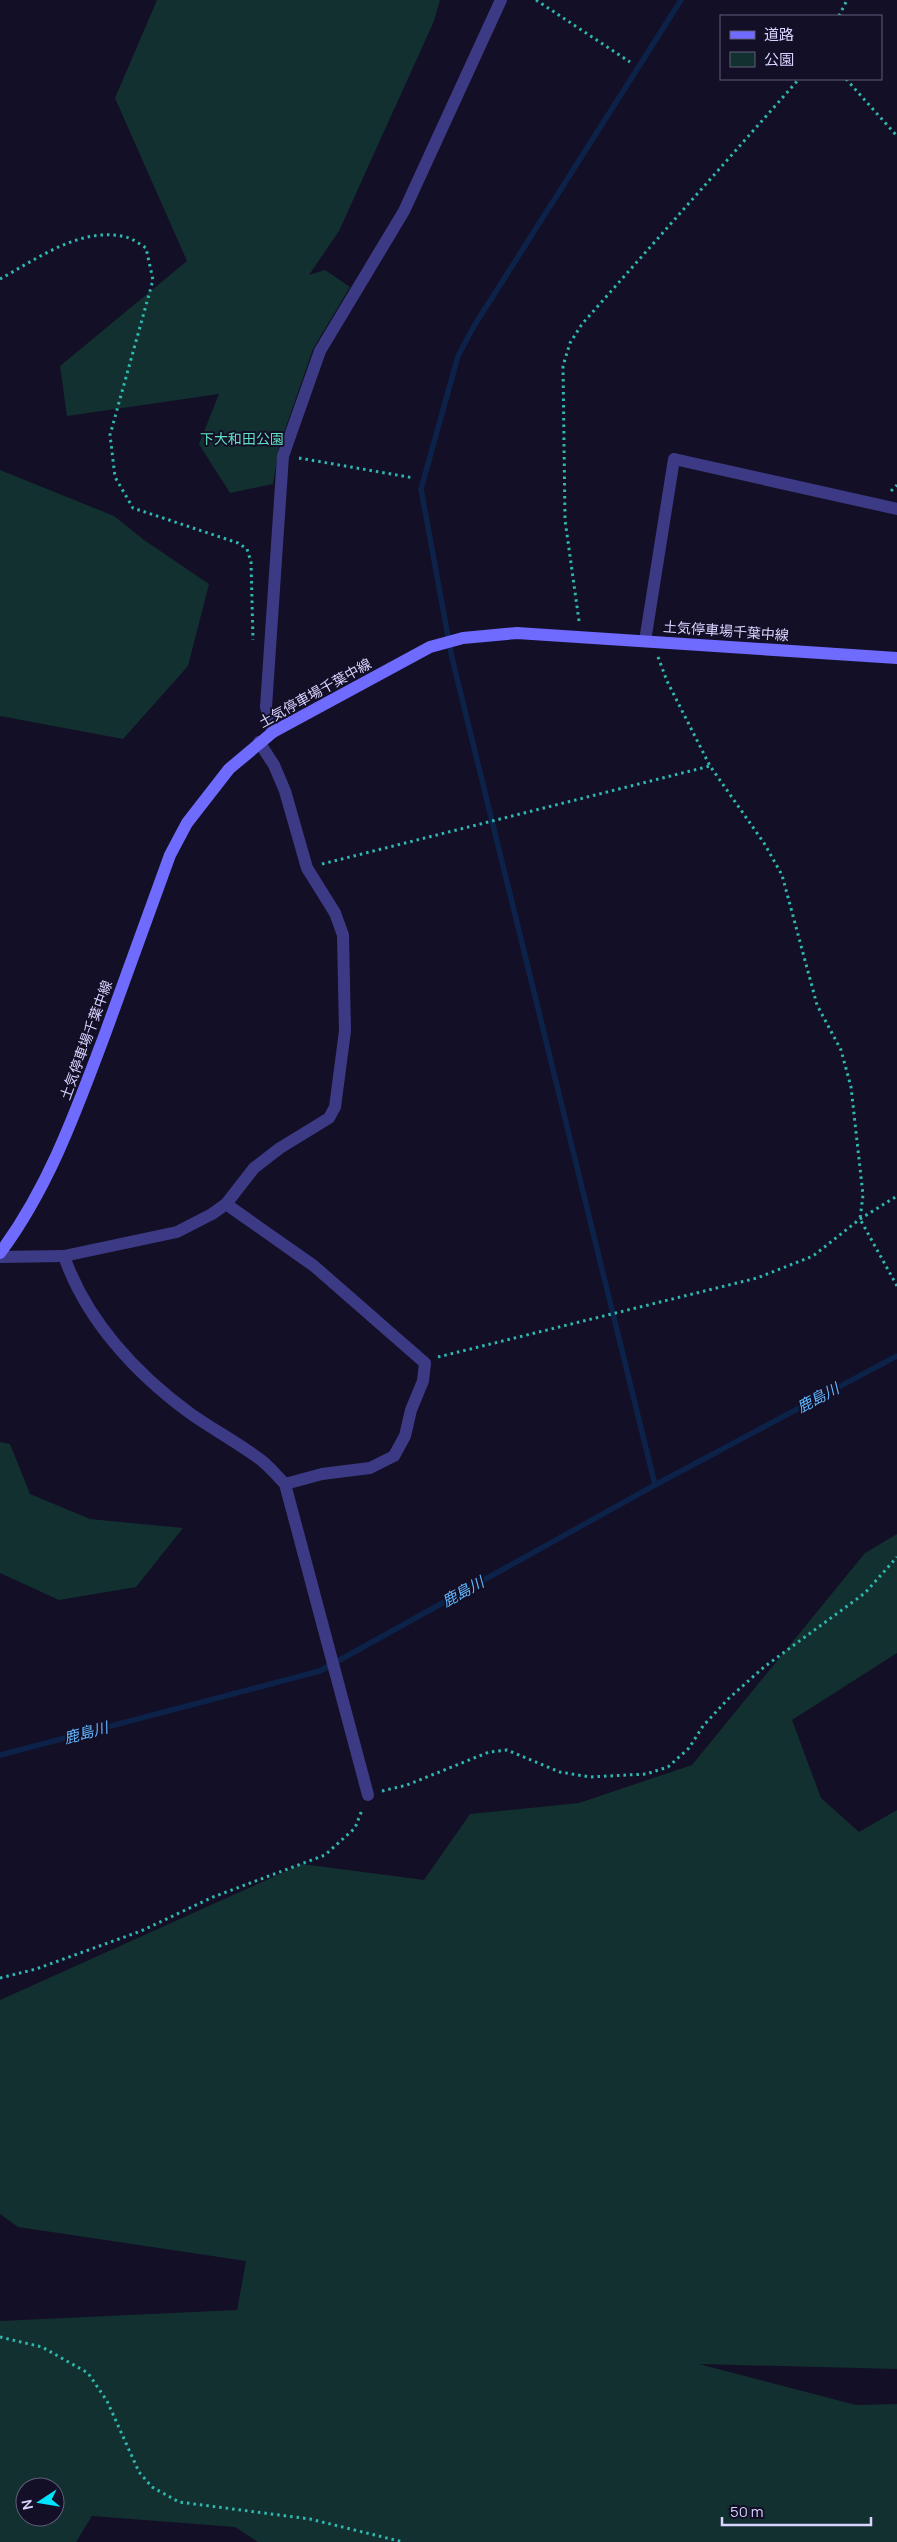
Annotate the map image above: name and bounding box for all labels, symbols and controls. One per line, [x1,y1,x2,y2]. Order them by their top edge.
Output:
legend [720,15,882,80]
text: 道路 [764,24,794,45]
text: 公園 [764,49,794,70]
park label: 下大和田公園 [200,429,284,448]
street label: 土気停車場千葉中線 [663,617,790,644]
street label: 土気停車場千葉中線 [255,654,374,731]
street label: 土気停車場千葉中線 [55,977,116,1102]
water label: 鹿島川 [793,1377,844,1417]
water label: 鹿島川 [438,1571,489,1612]
water label: 鹿島川 [61,1716,112,1748]
north arrow [15,2477,65,2527]
scale bar [722,2494,871,2526]
text: N [16,2498,37,2512]
text: 50 m [730,2501,764,2522]

